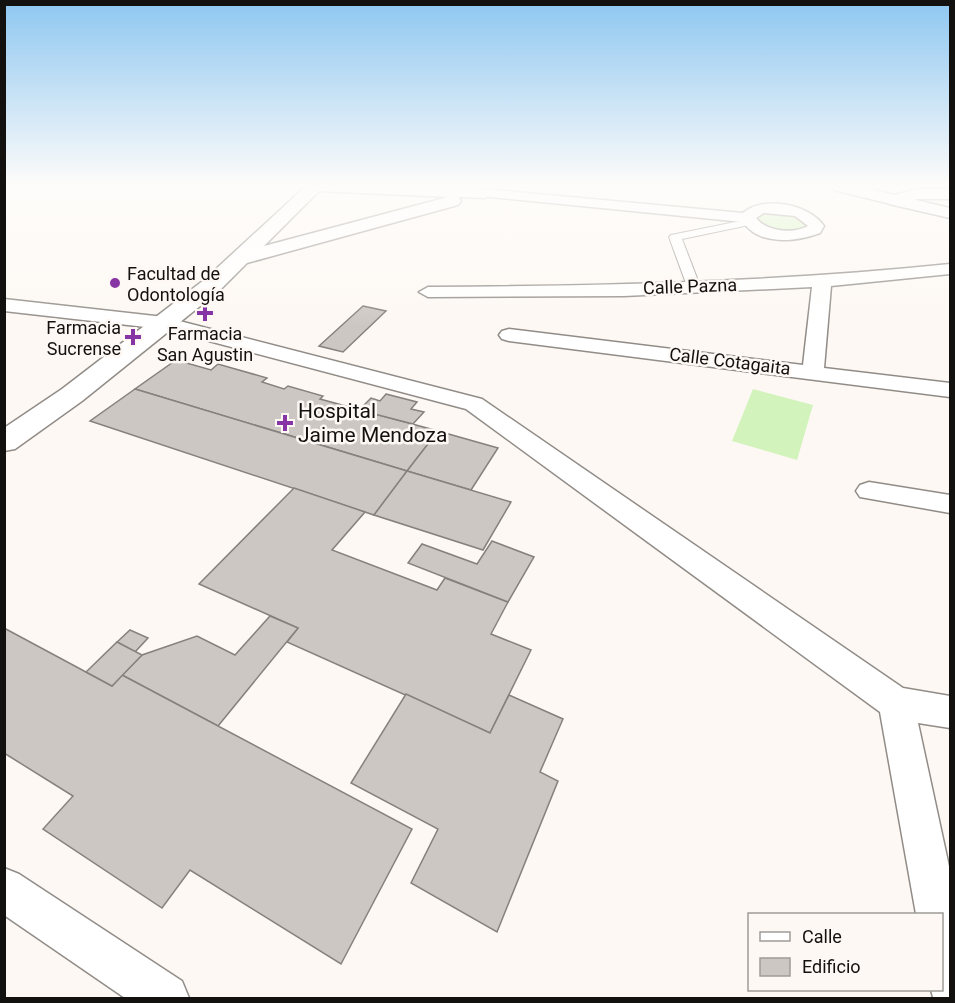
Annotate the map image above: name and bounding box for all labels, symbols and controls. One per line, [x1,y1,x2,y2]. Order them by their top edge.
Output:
place label: Facultad de Odontología [127,263,225,305]
street label: Calle Pazna [643,274,737,298]
marker: Facultad de Odontología [108,276,122,290]
marker: Farmacia San Agustin [198,306,212,320]
place label: Farmacia Sucrense [46,317,121,359]
place label: Farmacia San Agustin [157,323,253,365]
marker: Farmacia Sucrense [126,330,140,344]
street label: Calle Cotagaita [668,343,792,379]
place label: Hospital Jaime Mendoza [298,399,447,447]
marker: Hospital Jaime Mendoza [276,414,294,432]
legend [748,913,943,991]
text: Calle [802,926,842,947]
text: Edificio [802,956,861,977]

